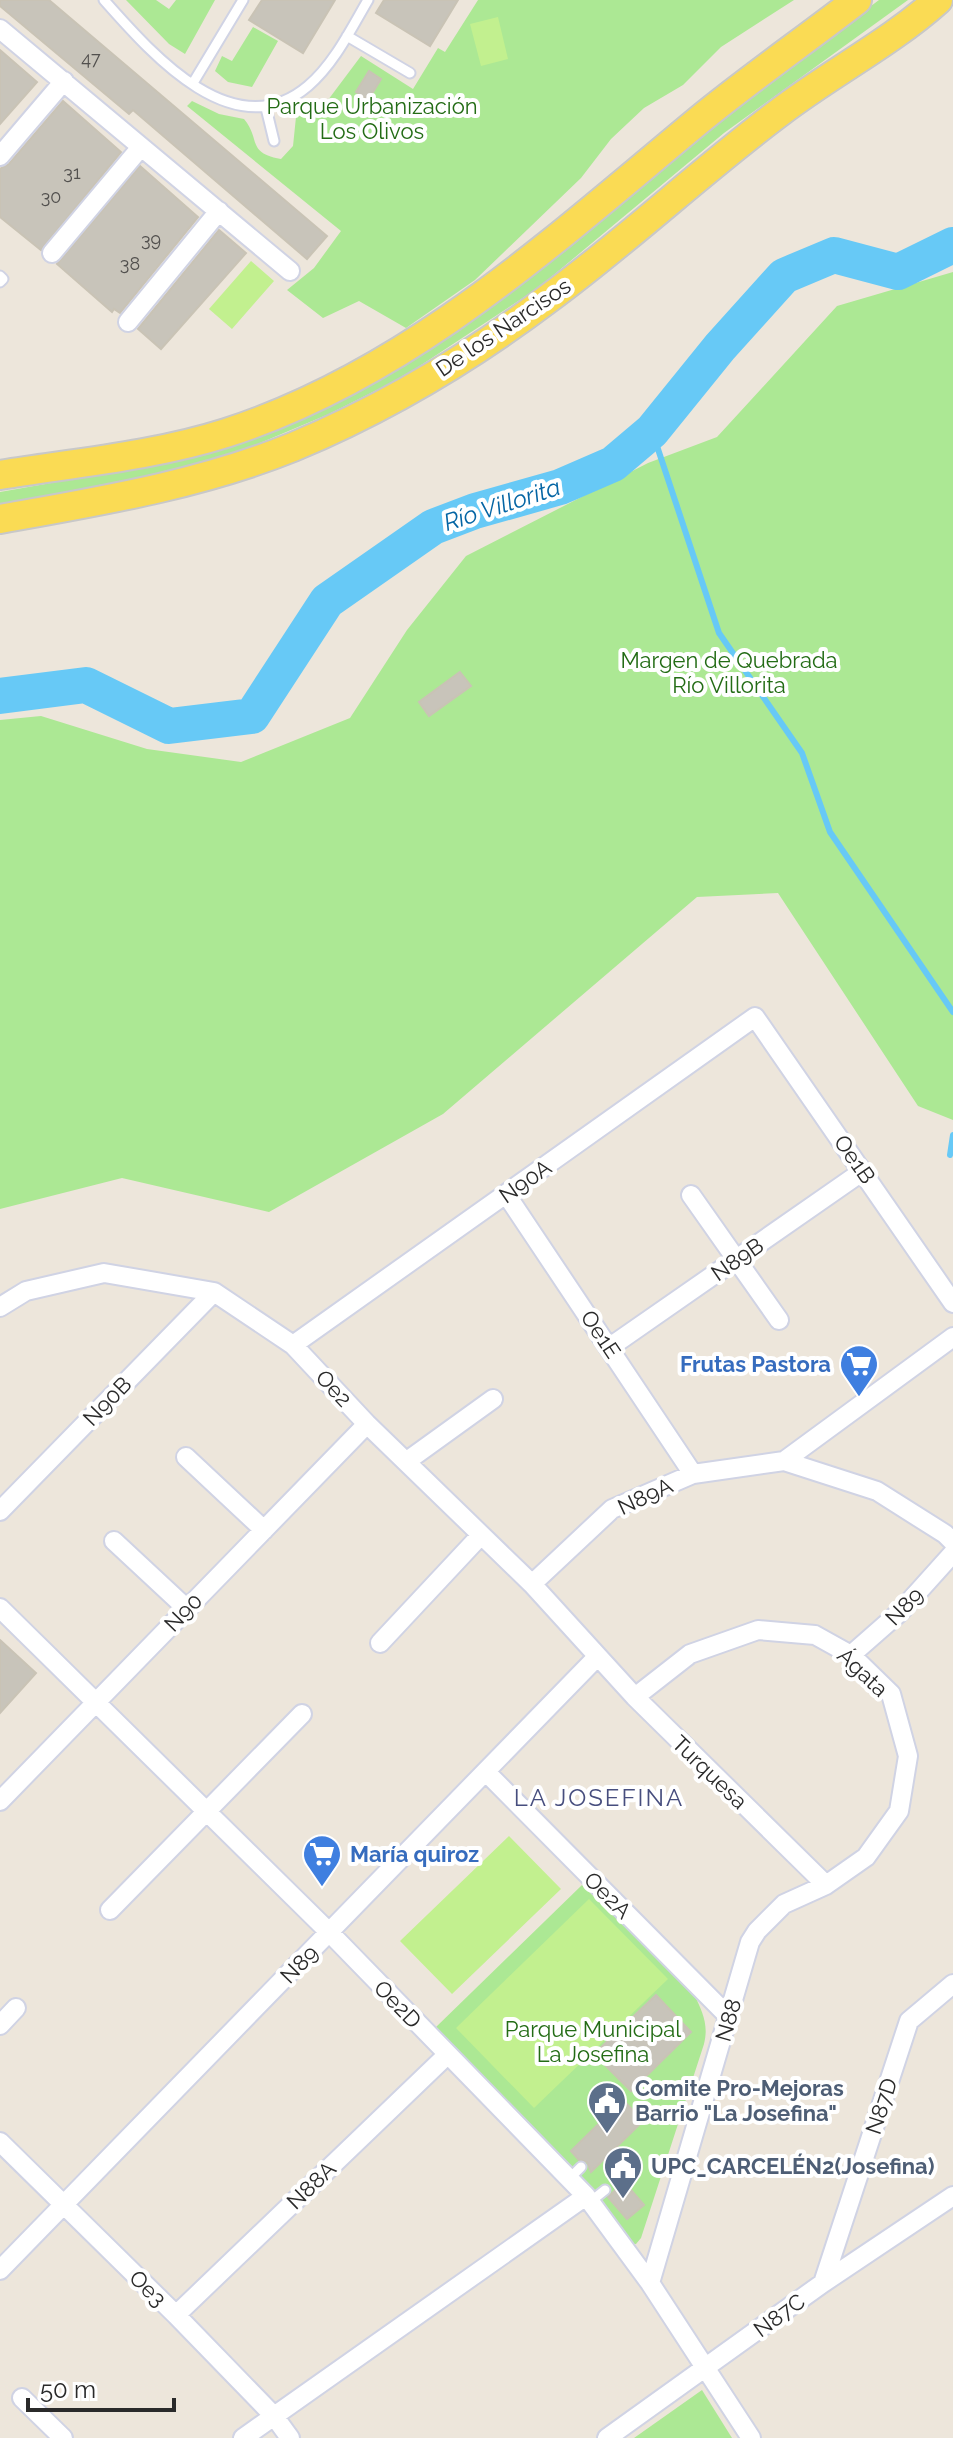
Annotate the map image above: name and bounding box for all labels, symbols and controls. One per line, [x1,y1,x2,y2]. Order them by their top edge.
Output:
house number: 47 [81,48,101,69]
park label: Parque Urbanización Los Olivos [266,93,478,144]
house number: 31 [63,162,81,183]
house number: 30 [41,186,61,207]
house number: 39 [141,229,161,250]
house number: 38 [120,253,140,274]
street label: De los Narcisos [431,272,575,382]
water label: Río Villorita [440,472,564,537]
park label: Margen de Quebrada Río Villorita [620,647,838,698]
street label: Oe1B [829,1130,881,1188]
street label: N90A [494,1154,556,1208]
street label: N89B [706,1232,768,1286]
street label: Oe1E [576,1305,626,1363]
supermarket icon: Frutas Pastora [838,1343,880,1398]
place label: Frutas Pastora [680,1351,831,1377]
street label: Oe2 [311,1364,357,1412]
street label: N90B [78,1371,136,1431]
street label: N89A [613,1472,677,1520]
street label: N89 [880,1582,928,1630]
street label: N90 [159,1587,207,1637]
street label: Ágata [832,1642,894,1702]
street label: Turquesa [667,1730,753,1814]
district label: LA JOSEFINA [514,1783,684,1812]
supermarket icon: María quiroz [301,1833,343,1888]
place label: María quiroz [350,1841,479,1867]
street label: Oe2A [579,1866,637,1924]
street label: N89 [275,1940,323,1988]
street label: Oe2D [369,1975,427,2033]
street label: N88 [710,1996,746,2044]
park label: Parque Municipal La Josefina [505,2016,681,2067]
place label: Comite Pro-Mejoras Barrio "La Josefina" [635,2075,844,2126]
street label: N87D [860,2075,902,2137]
public building icon: Comite Pro-Mejoras Barrio "La Josefina" [586,2080,628,2135]
public building icon: UPC_CARCELÉN2(Josefina) [602,2145,644,2200]
place label: UPC_CARCELÉN2(Josefina) [651,2153,935,2179]
street label: N88A [281,2156,341,2214]
street label: Oe3 [124,2264,172,2312]
street label: N87C [748,2288,810,2342]
scale bar [28,2362,174,2412]
text: 50 m [40,2375,96,2404]

